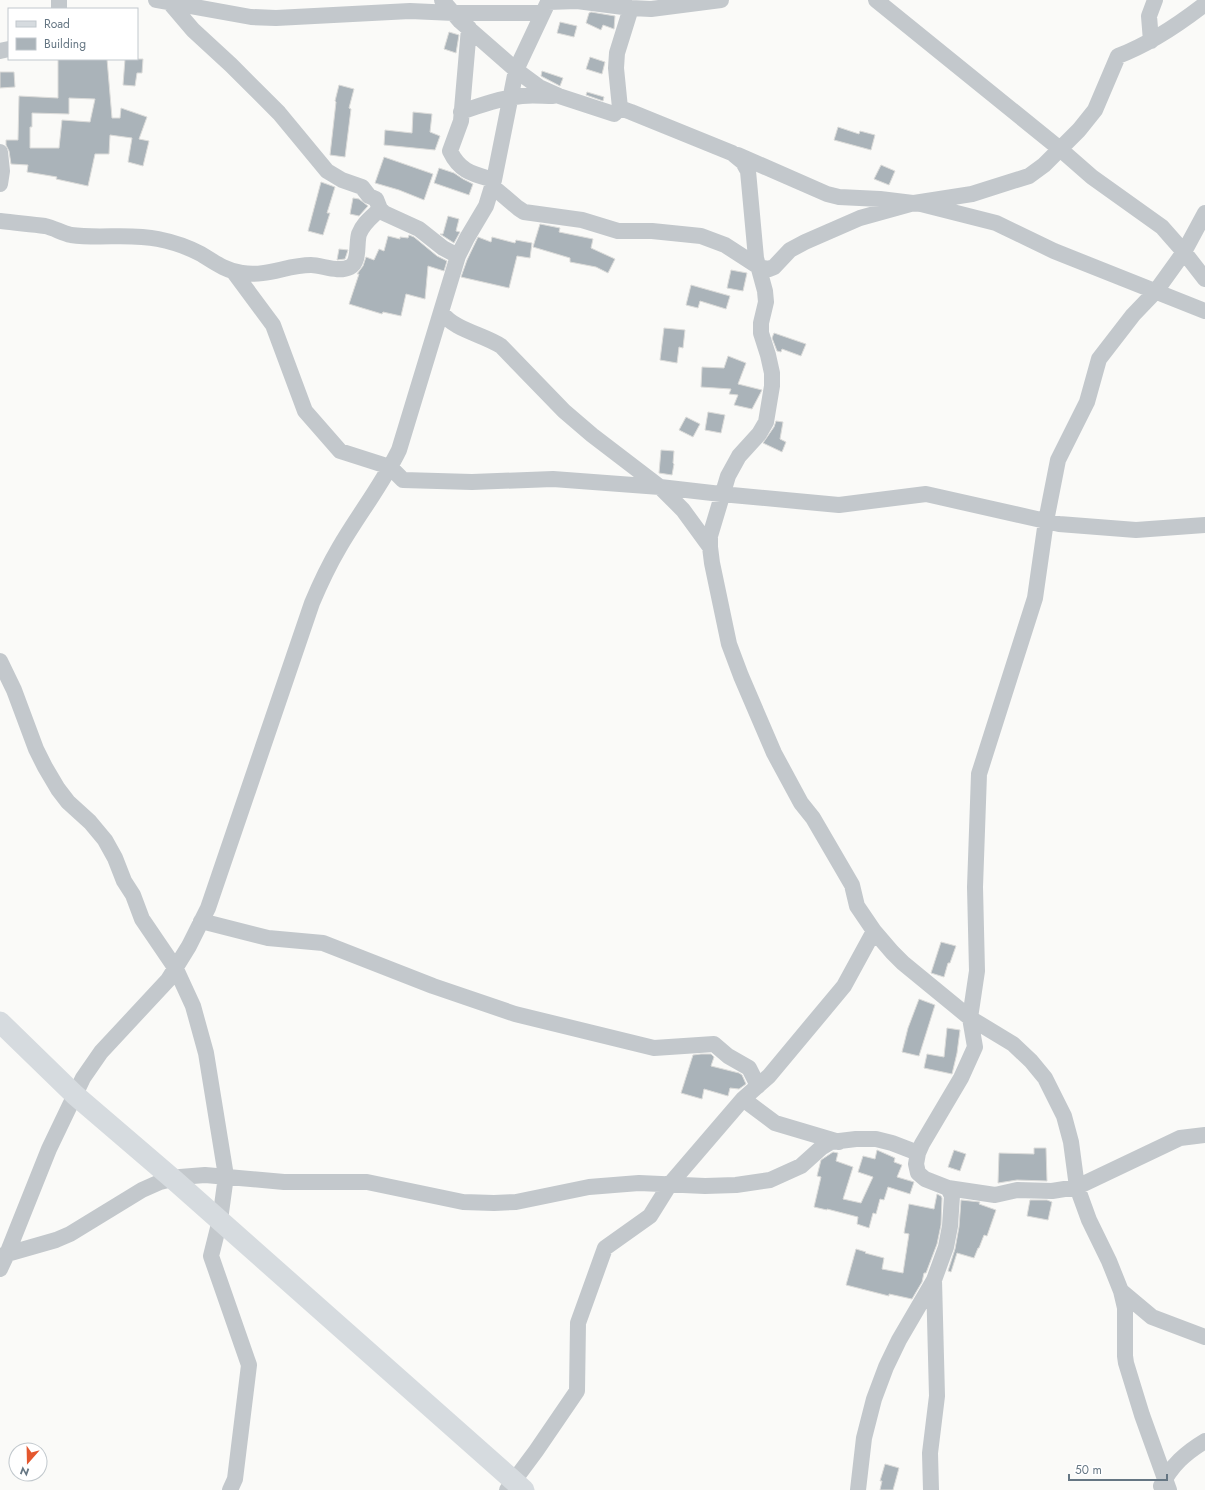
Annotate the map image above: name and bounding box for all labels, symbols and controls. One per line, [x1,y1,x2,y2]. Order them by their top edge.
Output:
legend [8,8,138,60]
text: Road [44,15,70,33]
text: Building [44,35,86,53]
north arrow [8,1442,48,1482]
scale bar [1069,1456,1167,1482]
text: 50 m [1075,1461,1102,1479]
text: N [18,1462,31,1480]

